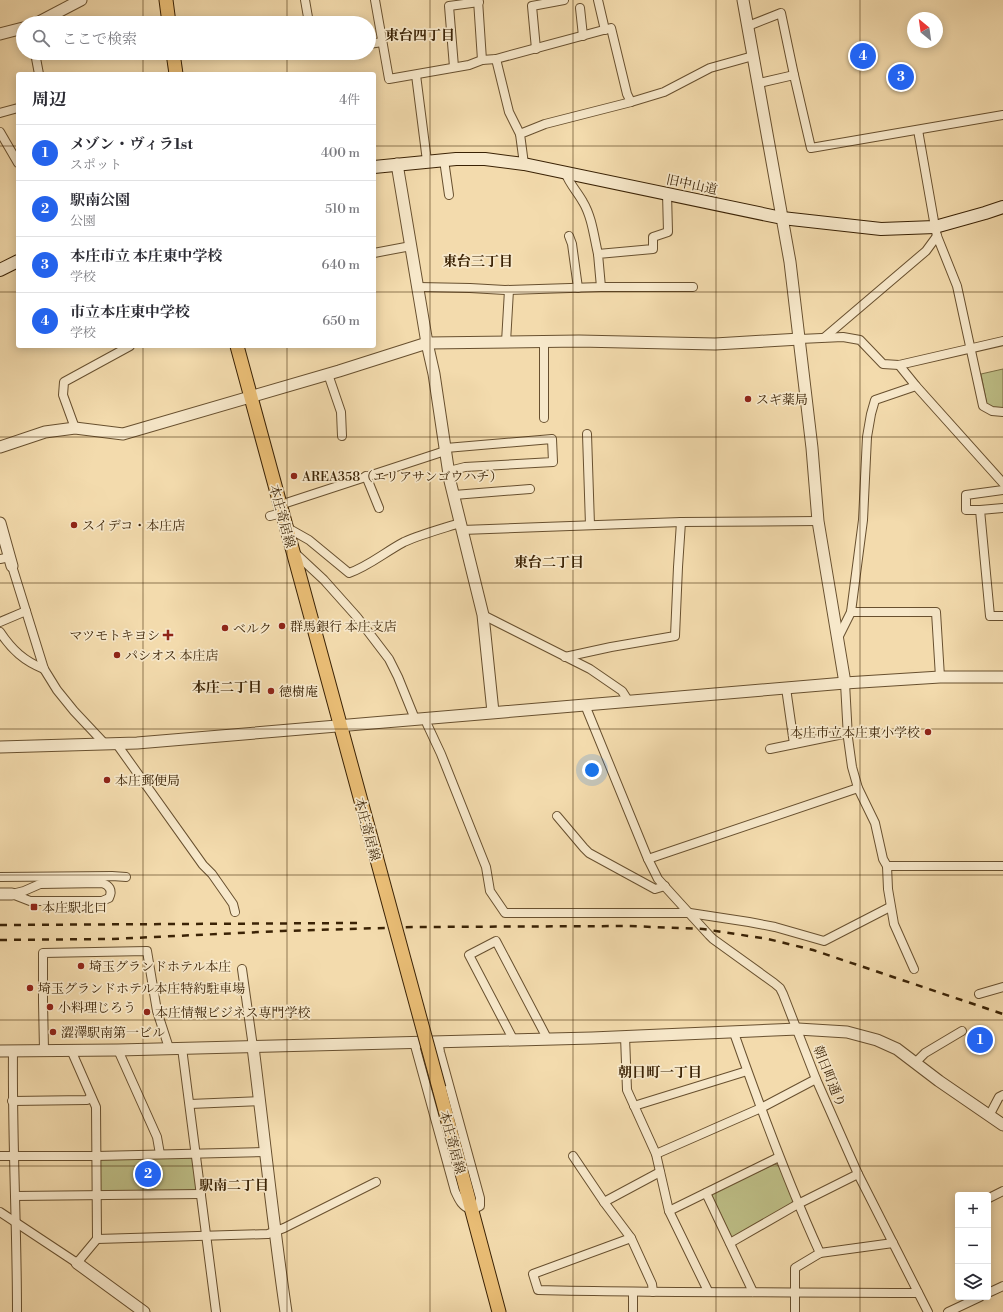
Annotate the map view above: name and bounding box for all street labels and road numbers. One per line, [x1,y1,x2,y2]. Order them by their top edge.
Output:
street label: 旧中山道 [665,172,719,198]
street label: 本庄寄居線 [266,483,298,550]
street label: 本庄寄居線 [351,796,383,863]
street label: 朝日町通り [809,1043,849,1110]
street label: 本庄寄居線 [436,1109,468,1176]

